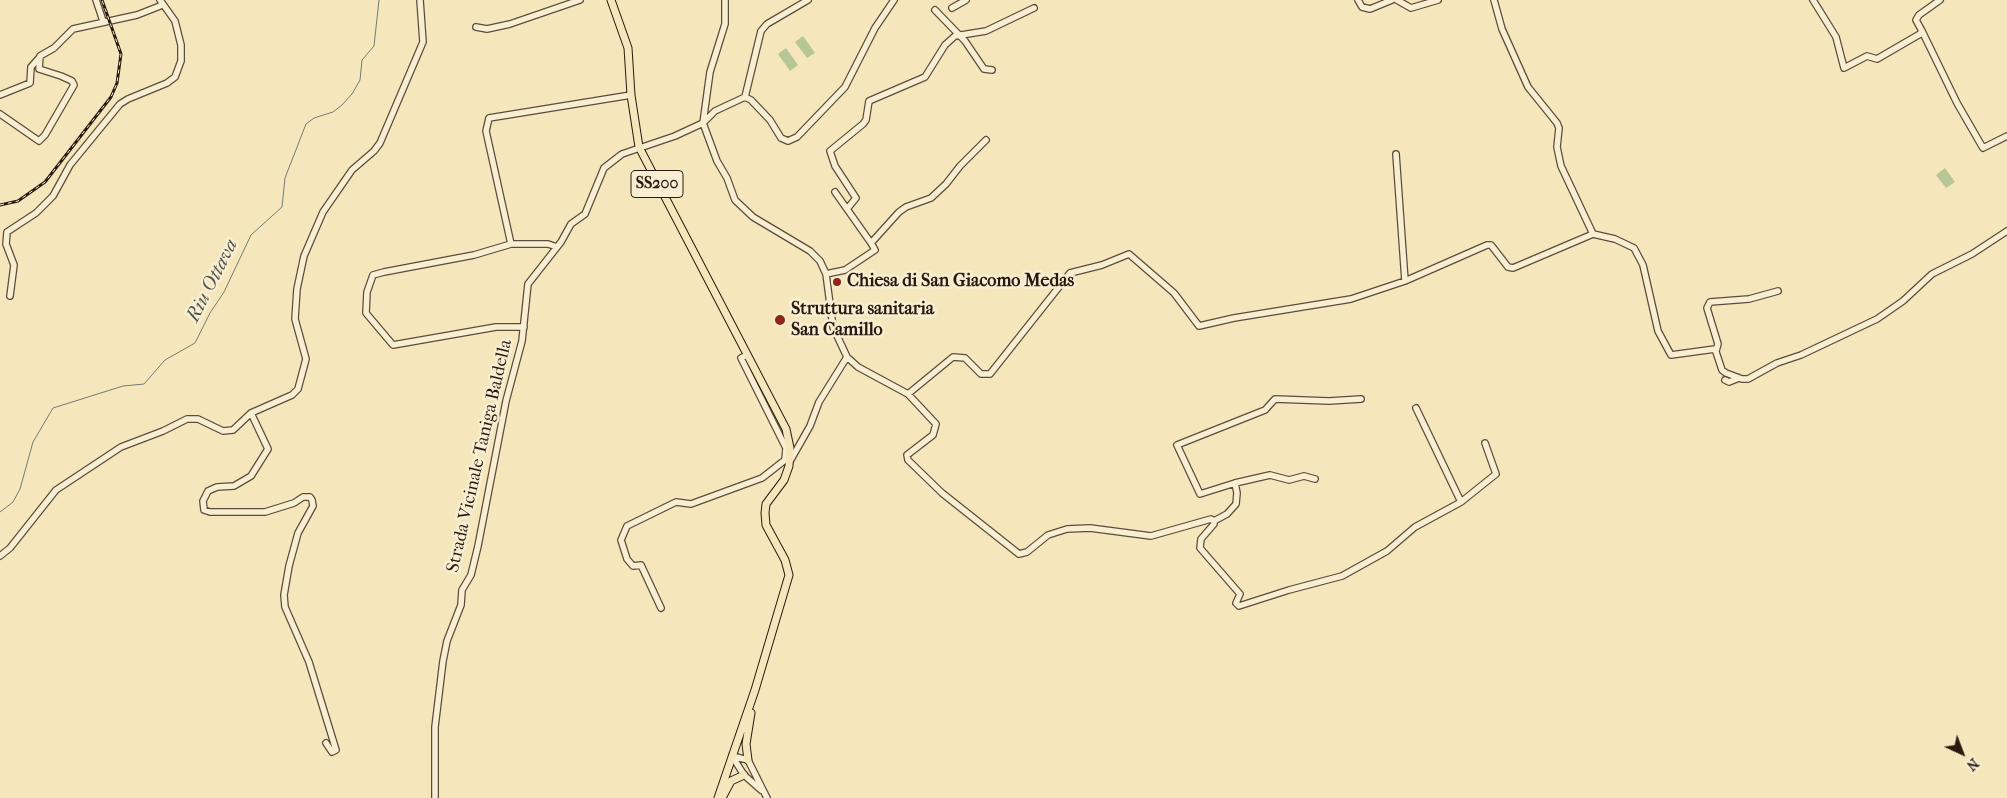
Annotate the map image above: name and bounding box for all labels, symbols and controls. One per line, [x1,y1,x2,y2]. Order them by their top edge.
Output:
road number: SS200 [631,170,683,198]
water label: Riu Ottava [182,236,244,326]
place label: Chiesa di San Giacomo Medas [847,271,1074,293]
marker: Chiesa di San Giacomo Medas [831,276,843,288]
place label: Struttura sanitaria San Camillo [791,299,934,342]
marker: Struttura sanitaria San Camillo [773,313,787,327]
street label: Strada Vicinale Taniga Baldella [443,337,517,575]
north arrow [1937,728,1987,778]
text: N [1963,754,1982,774]

